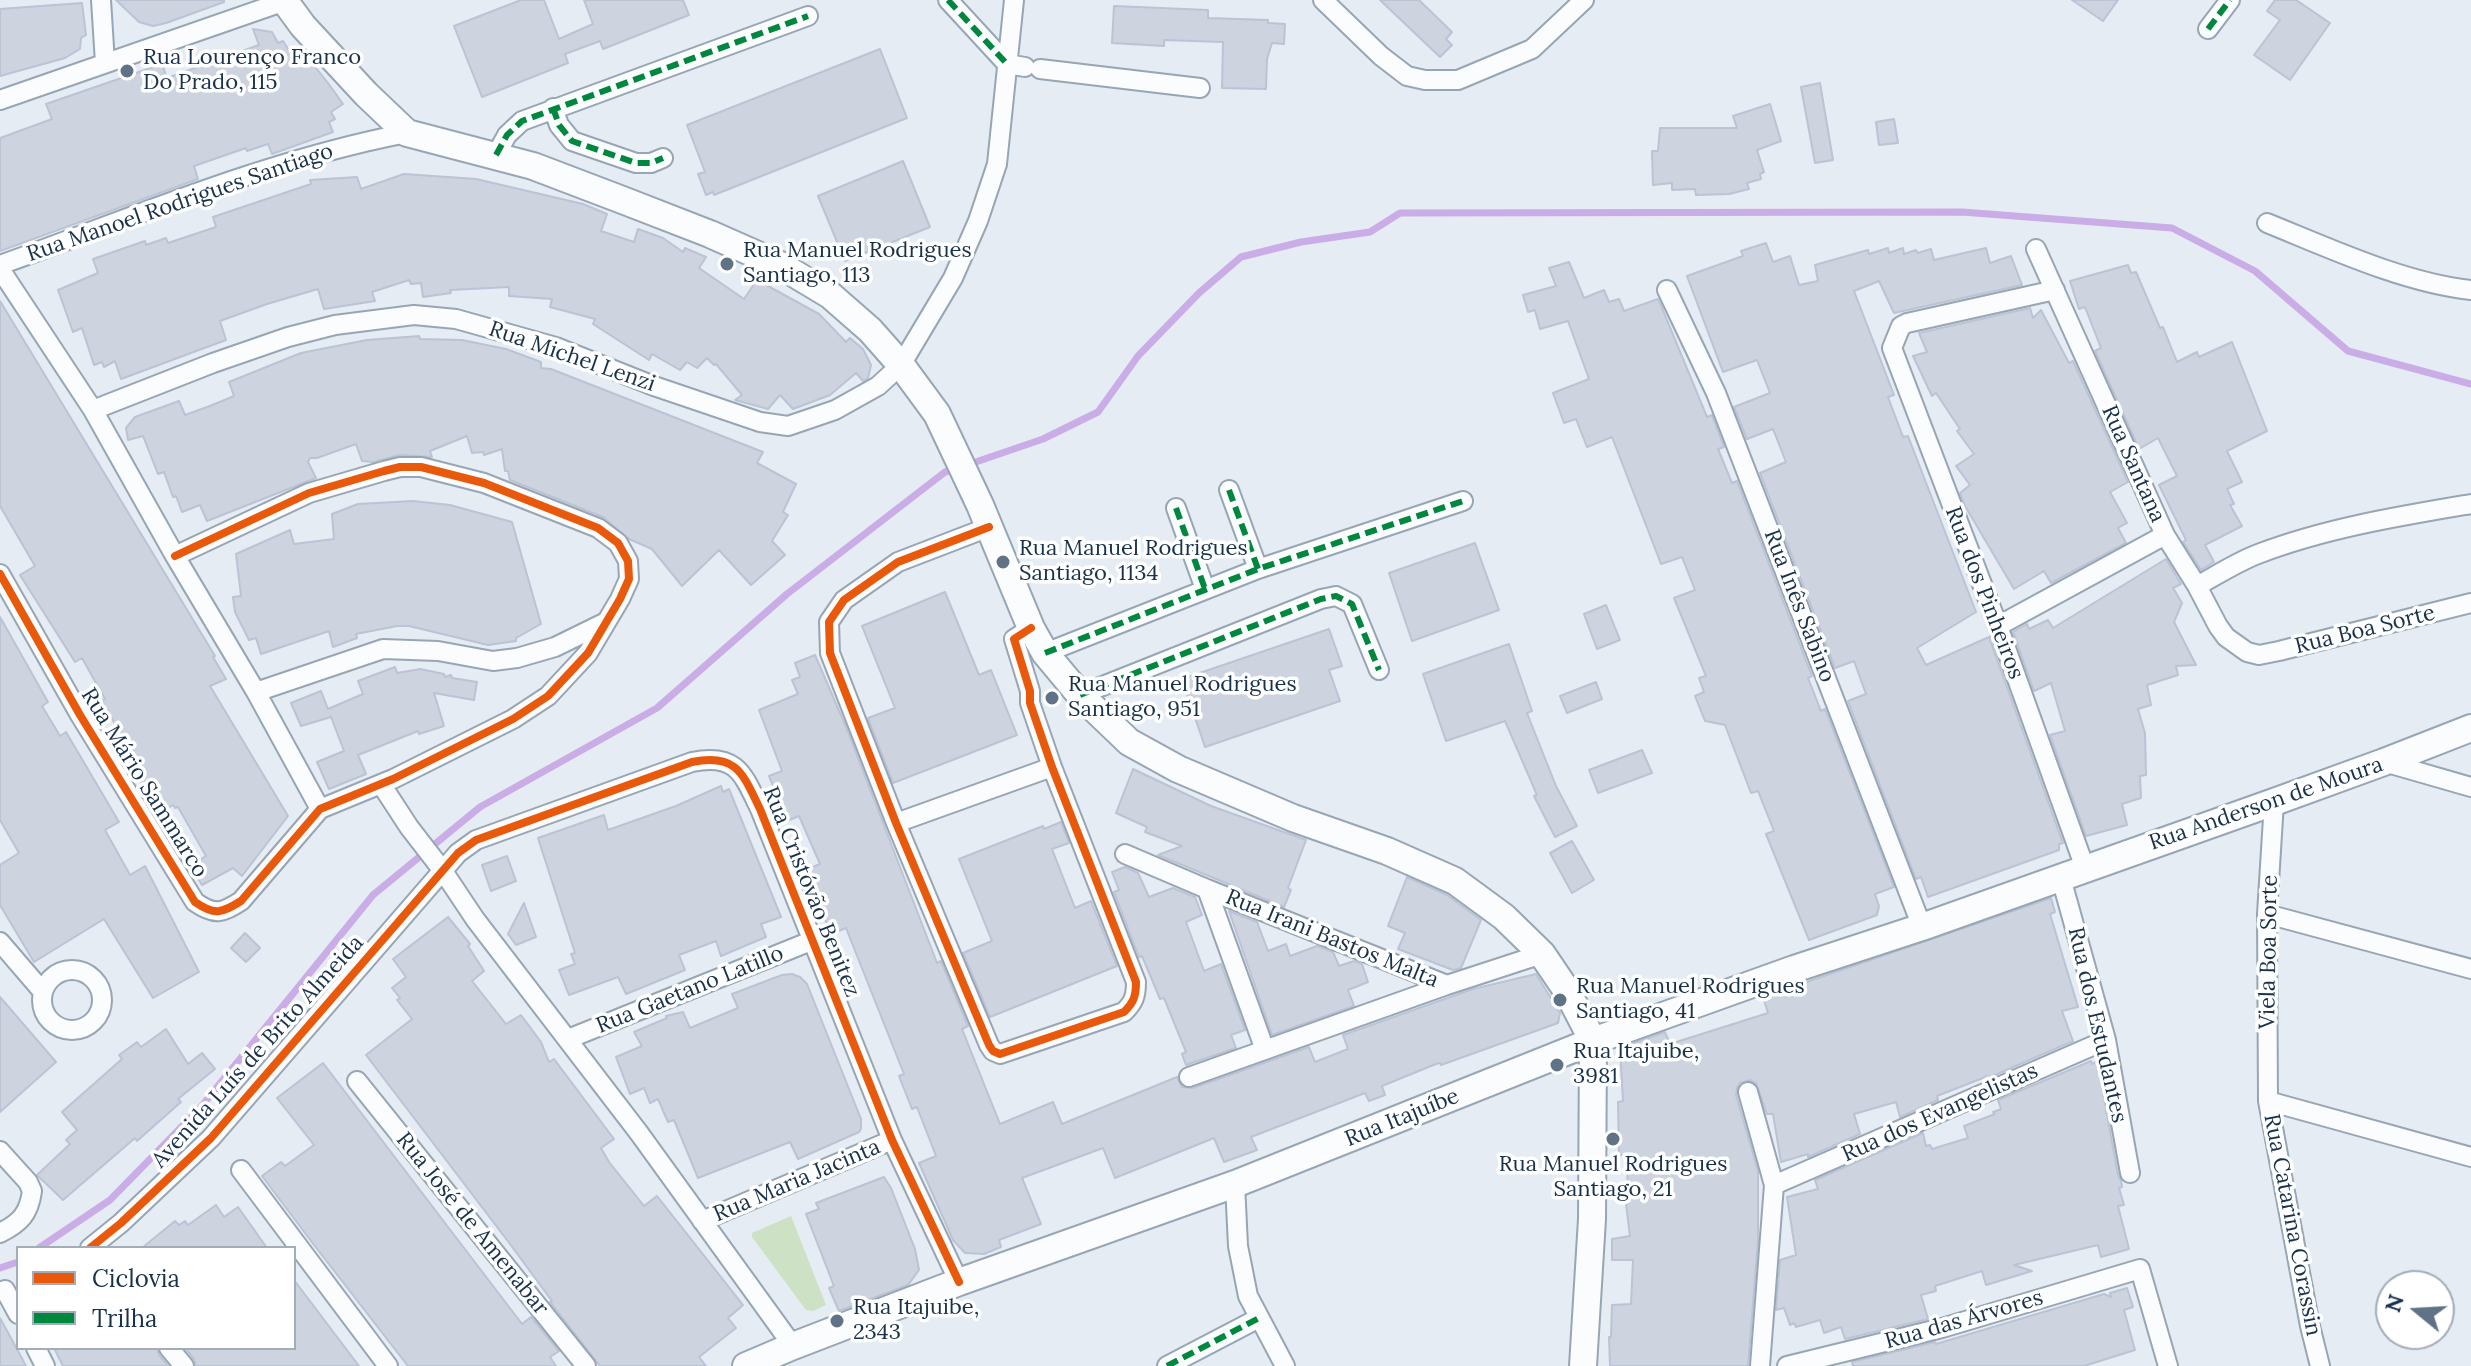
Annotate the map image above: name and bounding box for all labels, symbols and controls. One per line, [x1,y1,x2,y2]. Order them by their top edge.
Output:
place label: Rua Lourenço Franco Do Prado, 115 [143,45,361,96]
marker: Rua Lourenço Franco Do Prado, 115 [118,62,136,80]
street label: Rua Manoel Rodrigues Santiago [23,138,337,268]
place label: Rua Manuel Rodrigues Santiago, 113 [743,238,972,290]
marker: Rua Manuel Rodrigues Santiago, 113 [718,255,736,273]
street label: Rua Michel Lenzi [485,316,659,398]
street label: Rua Santana [2095,401,2171,527]
street label: Rua dos Pinheiros [1939,503,2029,683]
street label: Rua Inês Sabino [1758,526,1840,686]
place label: Rua Manuel Rodrigues Santiago, 1134 [1019,536,1248,588]
marker: Rua Manuel Rodrigues Santiago, 1134 [994,553,1012,571]
street label: Rua Boa Sorte [2292,600,2438,660]
place label: Rua Manuel Rodrigues Santiago, 951 [1068,672,1297,724]
street label: Rua Mário Sammarco [75,683,213,883]
marker: Rua Manuel Rodrigues Santiago, 951 [1043,689,1061,707]
street label: Rua Anderson de Moura [2146,752,2386,856]
street label: Rua Cristóvão Benitez [757,783,865,1001]
street label: Viela Boa Sorte [2254,875,2284,1029]
street label: Rua Irani Bastos Malta [1222,884,1442,994]
street label: Rua dos Estudantes [2062,925,2132,1125]
street label: Avenida Luís de Brito Almeida [147,930,369,1174]
street label: Rua Gaetano Latillo [592,940,788,1040]
place label: Rua Manuel Rodrigues Santiago, 41 [1576,974,1805,1026]
marker: Rua Manuel Rodrigues Santiago, 41 [1551,991,1569,1009]
place label: Rua Itajuibe, 3981 [1573,1039,1699,1090]
marker: Rua Itajuibe, 3981 [1548,1056,1566,1074]
street label: Rua dos Evangelistas [1838,1058,2042,1168]
street label: Rua Itajuíbe [1341,1083,1463,1153]
street label: Rua Catarina Corassin [2258,1112,2326,1338]
street label: Rua José de Amenabar [390,1127,554,1321]
marker: Rua Manuel Rodrigues Santiago, 21 [1604,1130,1622,1148]
street label: Rua Maria Jacinta [710,1134,884,1228]
place label: Rua Manuel Rodrigues Santiago, 21 [1499,1152,1727,1204]
legend [16,1246,296,1350]
text: Ciclovia [92,1263,180,1294]
north arrow [2375,1270,2455,1350]
street label: Rua das Árvores [1882,1285,2046,1355]
text: N [2378,1291,2410,1316]
place label: Rua Itajuibe, 2343 [853,1295,979,1346]
text: Trilha [92,1303,157,1334]
marker: Rua Itajuibe, 2343 [828,1312,846,1330]

